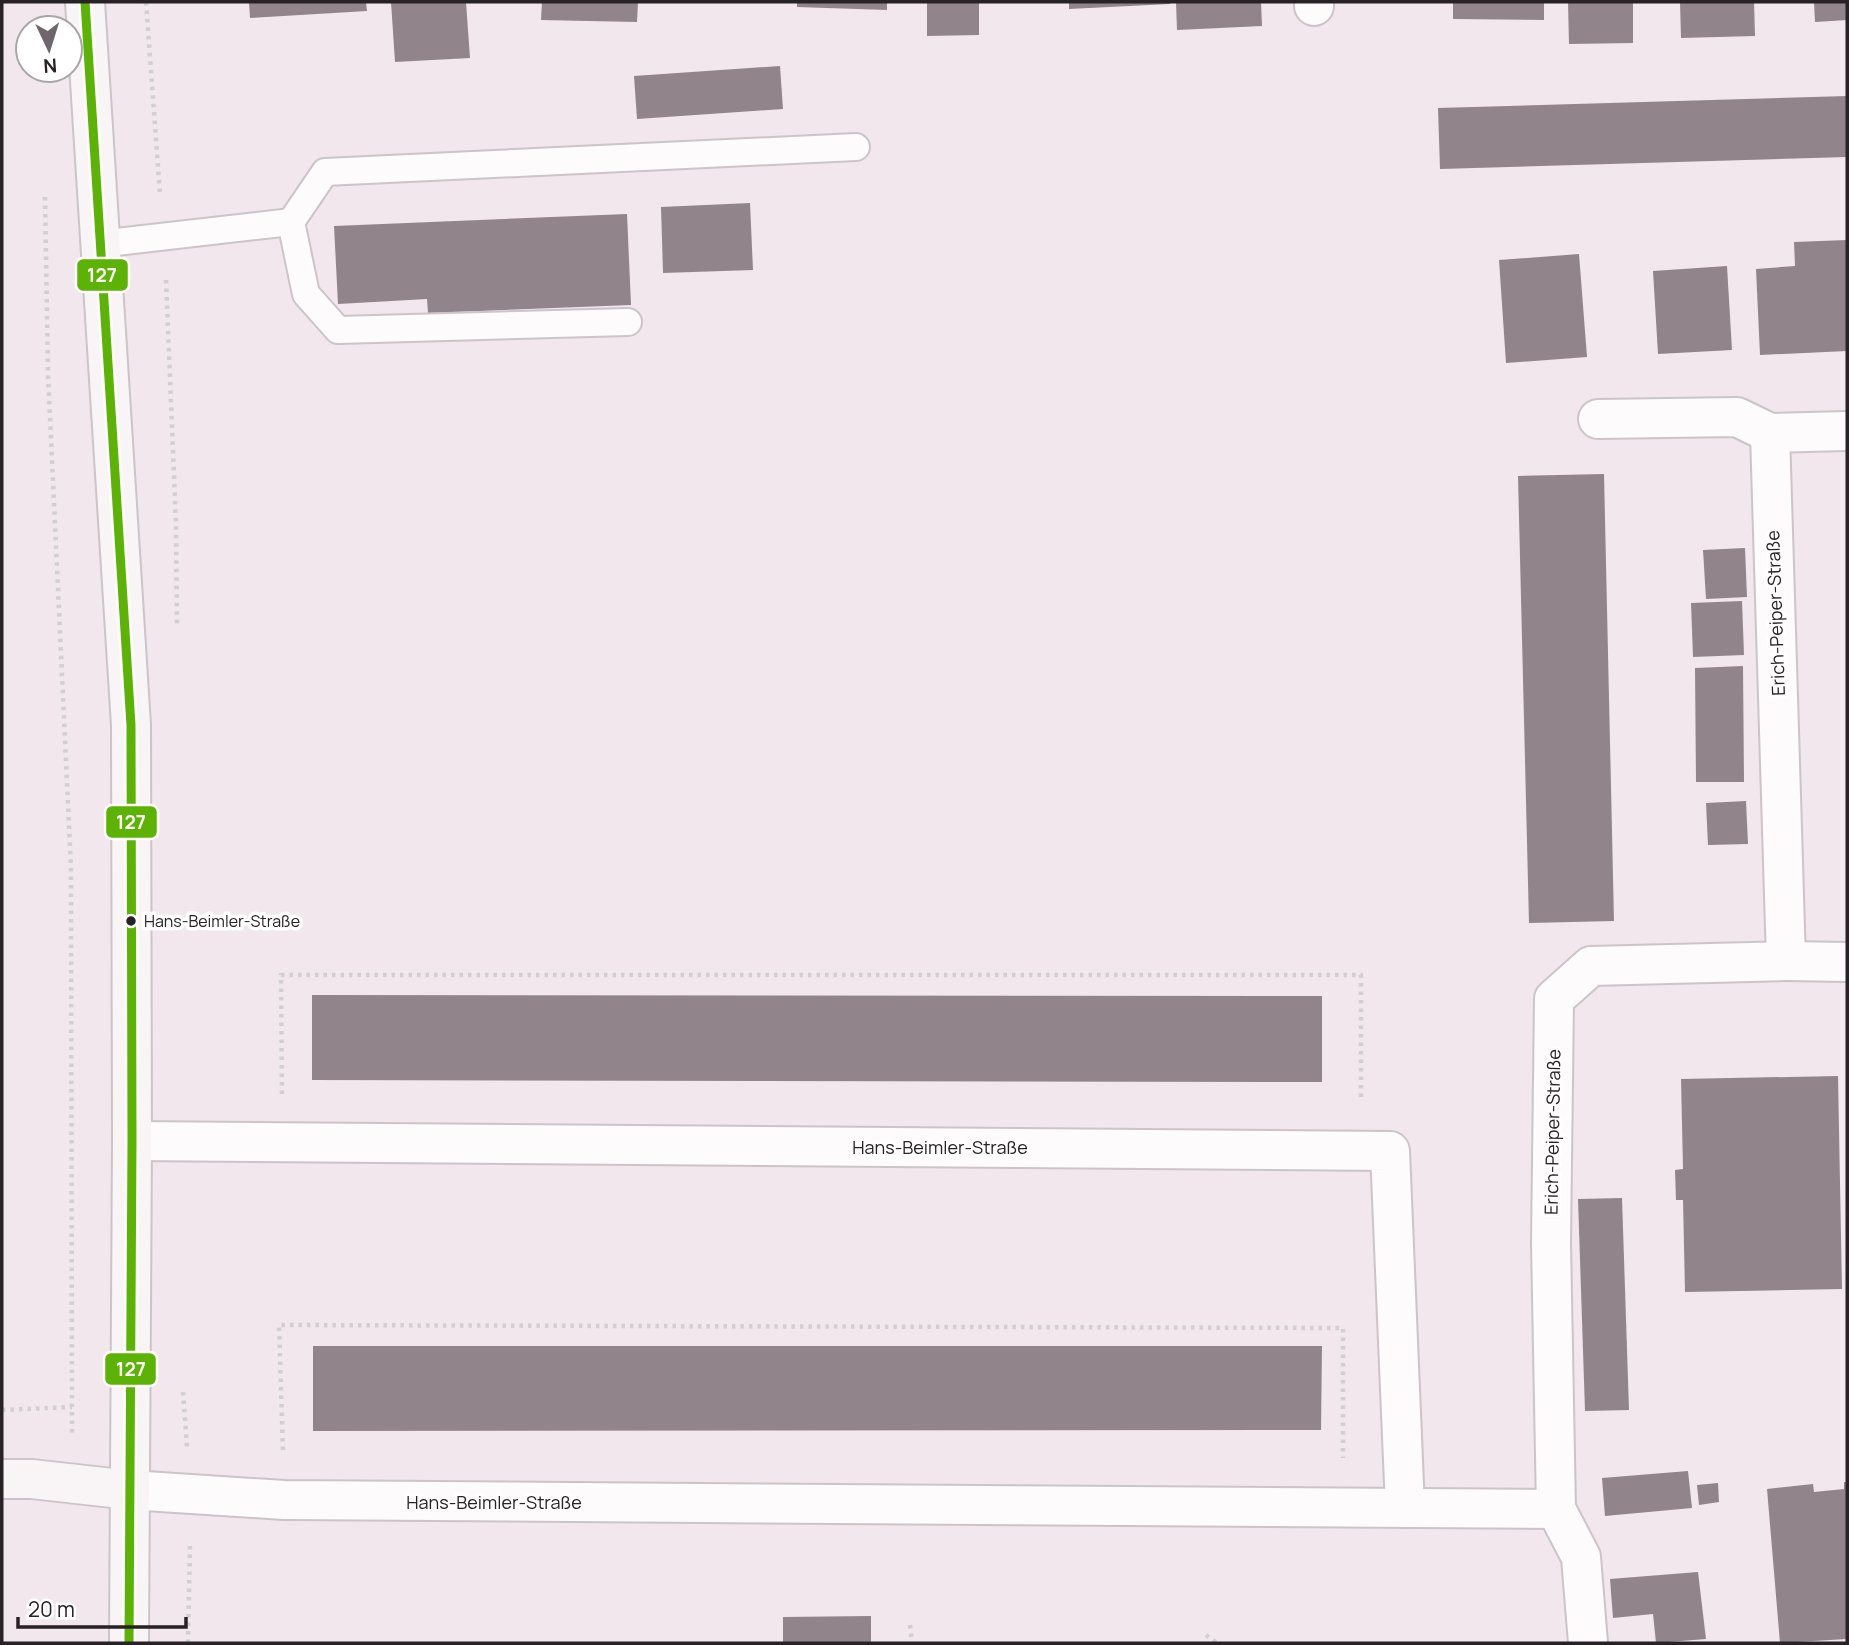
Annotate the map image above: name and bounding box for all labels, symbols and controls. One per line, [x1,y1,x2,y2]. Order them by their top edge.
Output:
north arrow [14,14,84,84]
text: N [42,53,58,79]
line badge: 127 [76,258,129,292]
text: 127 [87,262,117,288]
street label: Erich-Peiper-Straße [1760,530,1790,696]
line badge: 127 [105,805,158,839]
text: 127 [116,809,146,835]
place label: Hans-Beimler-Straße [144,910,300,932]
marker: Hans-Beimler-Straße [124,914,138,928]
street label: Erich-Peiper-Straße [1539,1049,1565,1215]
street label: Hans-Beimler-Straße [852,1135,1028,1159]
line badge: 127 [104,1352,157,1386]
text: 127 [116,1356,146,1382]
street label: Hans-Beimler-Straße [406,1490,582,1514]
scale bar [18,1586,186,1630]
text: 20 m [28,1595,75,1623]

